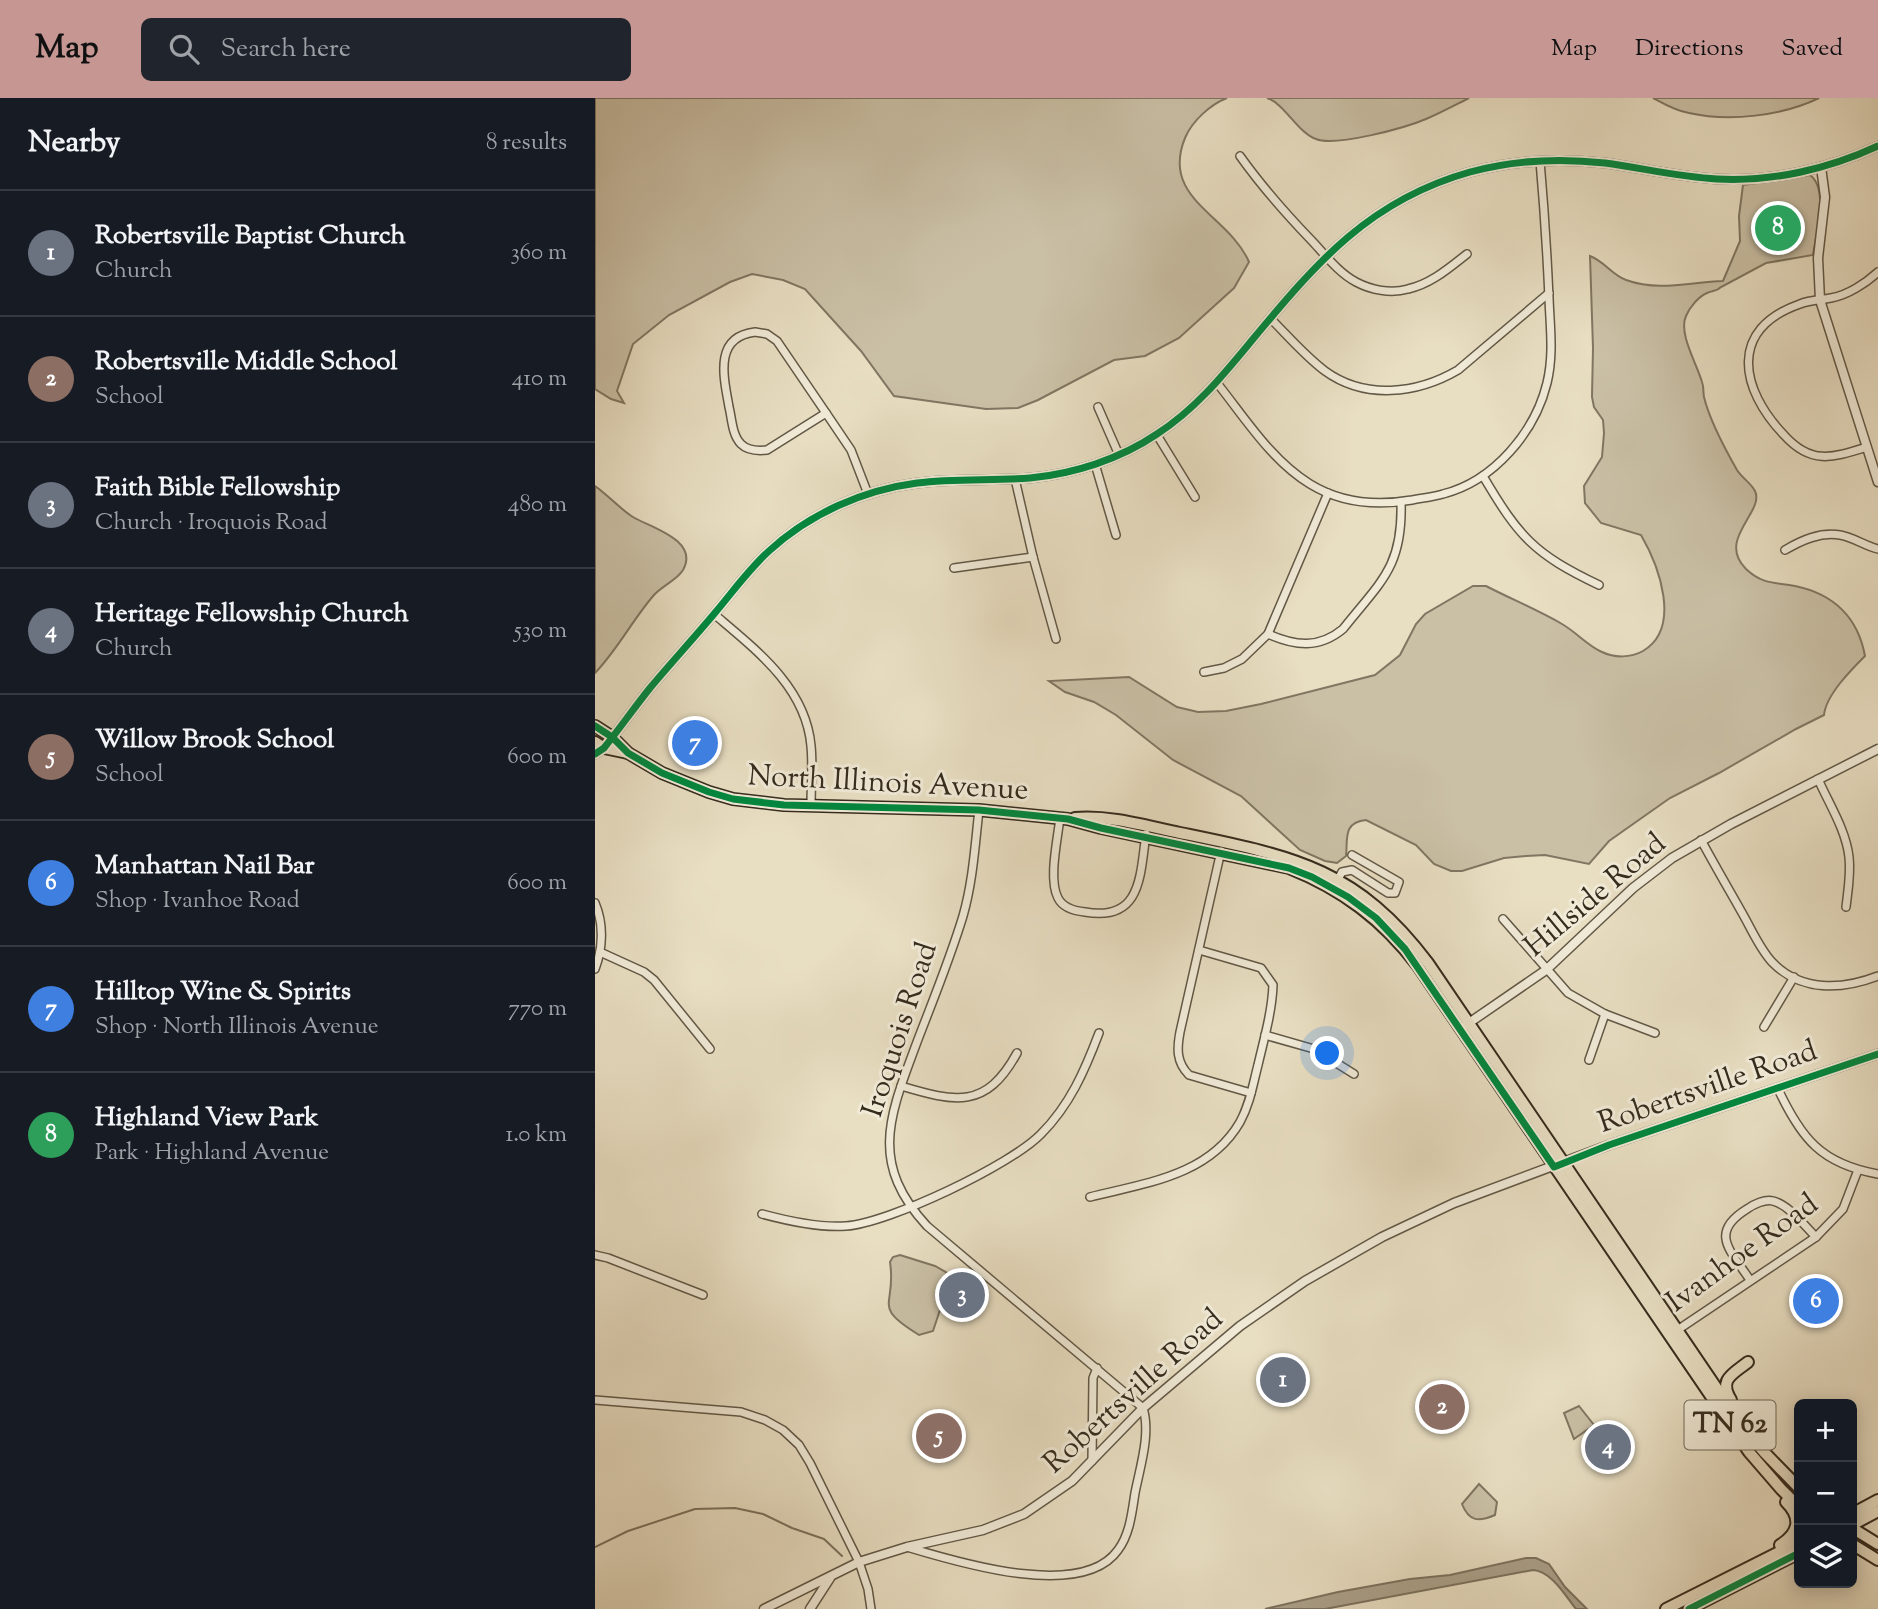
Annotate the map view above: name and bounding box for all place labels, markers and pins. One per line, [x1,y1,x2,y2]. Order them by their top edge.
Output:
pin: 8 [1755,202,1801,254]
pin: 7 [672,717,718,769]
pin: 3 [939,1269,985,1321]
pin: 6 [1793,1275,1839,1327]
pin: 1 [1260,1354,1306,1406]
pin: 2 [1419,1381,1465,1433]
pin: 5 [916,1410,962,1462]
pin: 4 [1585,1421,1631,1473]

